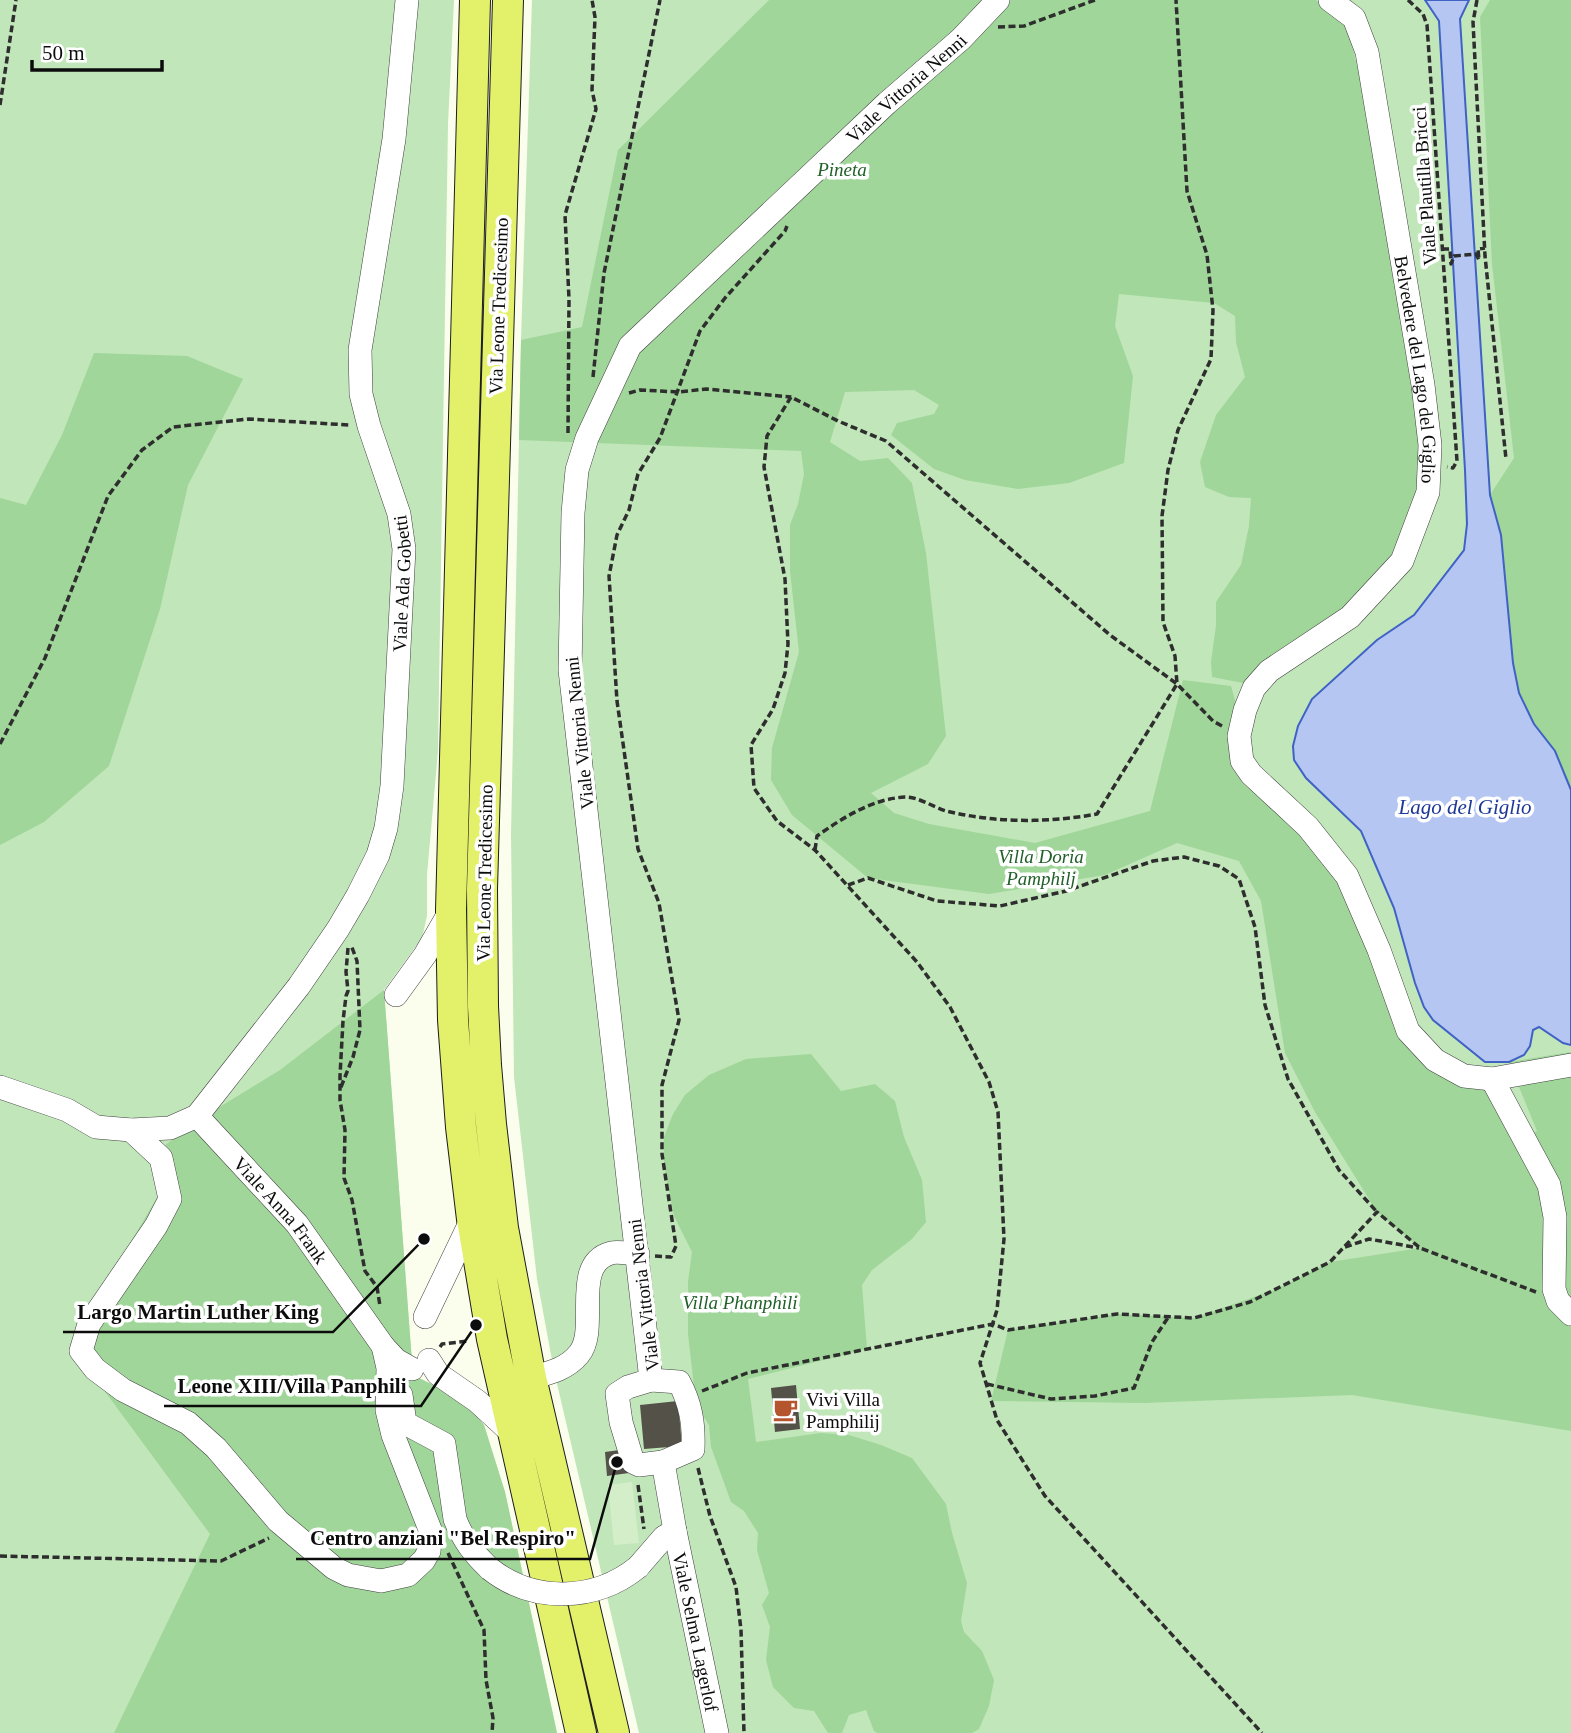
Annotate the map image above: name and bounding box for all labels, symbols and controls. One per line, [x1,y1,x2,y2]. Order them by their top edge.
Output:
scale bar [32,28,161,72]
street label: Viale Vittoria Nenni [842,30,971,147]
text: 50 m [42,41,85,65]
street label: Viale Plautilla Bricci [1408,106,1441,266]
park label: Pineta [816,159,867,180]
street label: Via Leone Tredicesimo [485,217,512,395]
street label: Belvedere del Lago del Giglio [1390,254,1440,484]
street label: Viale Ada Gobetti [389,514,415,653]
street label: Viale Vittoria Nenni [561,655,598,810]
street label: Via Leone Tredicesimo [472,784,497,962]
water label: Lago del Giglio [1397,795,1532,819]
park label: Villa Doria Pamphilj [998,846,1084,889]
street label: Viale Anna Frank [229,1152,332,1268]
street label: Viale Vittoria Nenni [624,1217,663,1372]
callout: Largo Martin Luther King [63,1290,333,1332]
park label: Villa Phanphili [682,1292,798,1313]
text: Largo Martin Luther King [77,1300,319,1324]
callout: Leone XIII/Villa Panphili [164,1364,421,1406]
text: Leone XIII/Villa Panphili [177,1374,407,1398]
place label: Vivi Villa Pamphilij [806,1389,880,1432]
cafe icon: Vivi Villa Pamphilij [772,1396,800,1424]
callout: Centro anziani "Bel Respiro" [296,1517,590,1559]
text: Centro anziani "Bel Respiro" [310,1526,576,1550]
street label: Viale Selma Lagerlof [669,1550,722,1714]

